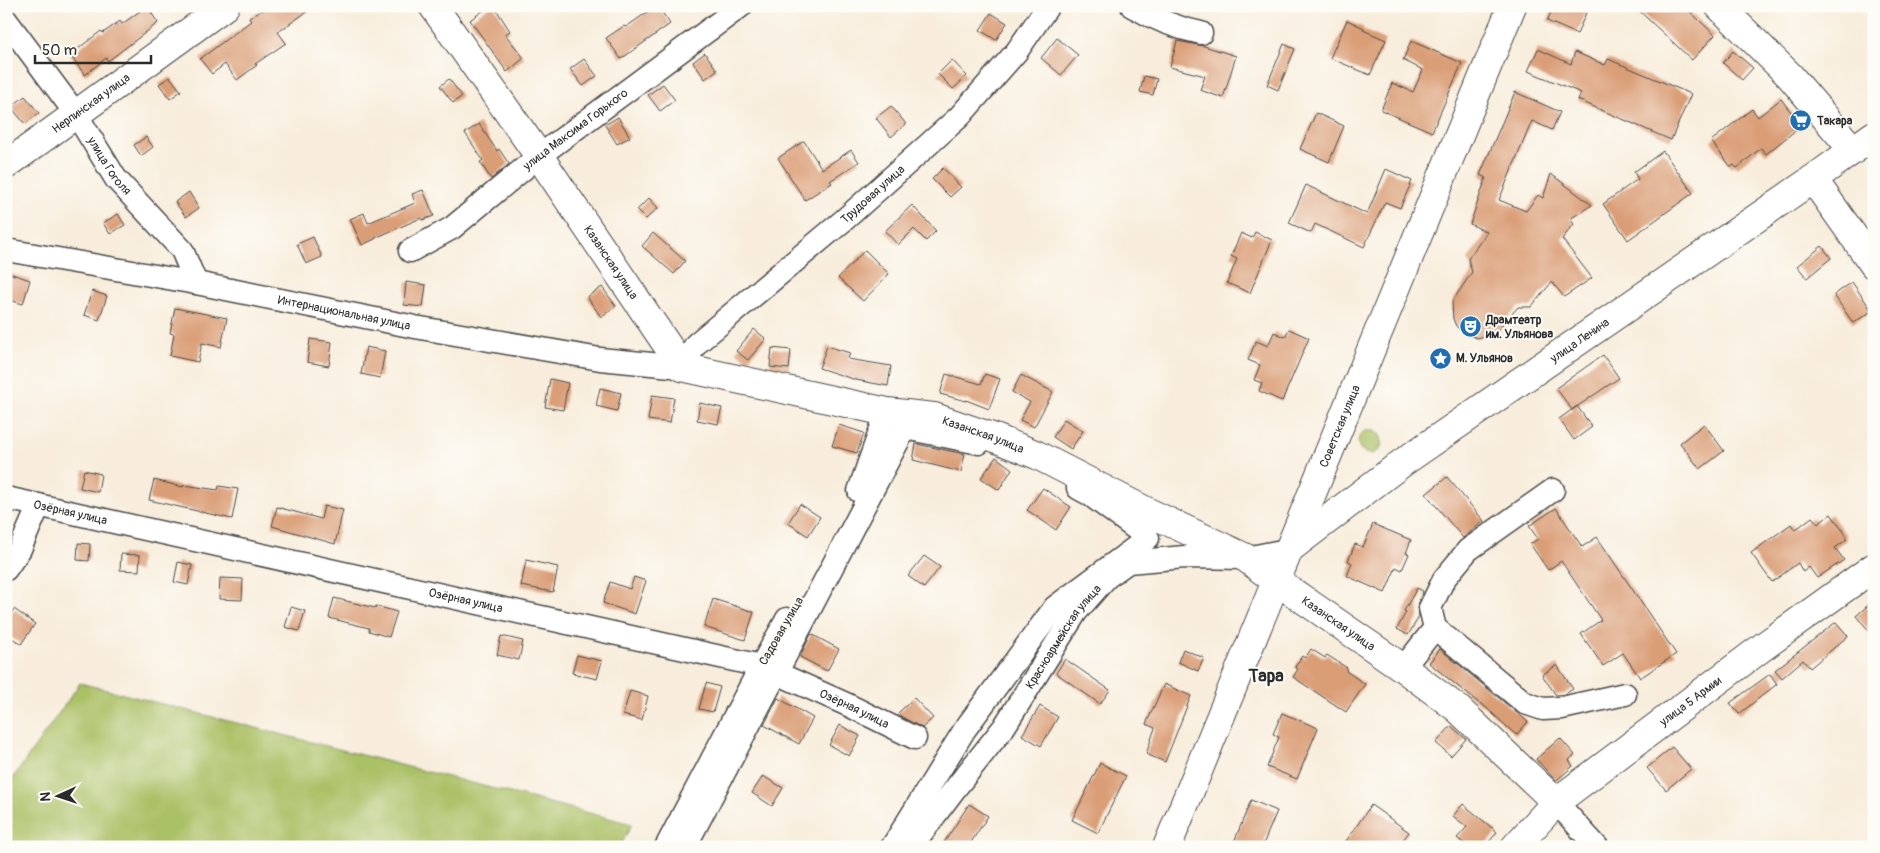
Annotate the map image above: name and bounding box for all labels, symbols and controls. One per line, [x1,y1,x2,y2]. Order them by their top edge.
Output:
scale bar [35,32,151,64]
text: 50 m [42,41,77,60]
street label: Нерпинская улица [49,70,134,137]
street label: улица Максима Горького [520,85,632,175]
supermarket icon: Такара [1789,109,1813,133]
place label: Такара [1816,114,1853,129]
street label: улица Гоголя [83,133,134,199]
street label: Трудовая улица [838,162,909,227]
street label: Казанская улица [580,223,641,303]
street label: Интернациональная улица [276,293,412,334]
place label: Драмтеатр им. Ульянова [1485,313,1553,342]
theatre icon: Драмтеатр им. Ульянова [1458,315,1482,339]
street label: улица Ленина [1547,315,1613,367]
place icon: М. Ульянов [1428,346,1452,370]
place label: М. Ульянов [1456,351,1513,366]
street label: Советская улица [1317,382,1364,470]
street label: Казанская улица [940,413,1027,457]
street label: Озёрная улица [32,497,109,528]
street label: Красноармейская улица [1023,581,1105,692]
street label: Озёрная улица [427,585,504,616]
street label: Садовая улица [756,594,807,668]
street label: Казанская улица [1299,594,1378,655]
district label: Тара [1247,665,1284,688]
street label: улица 5 Армии [1656,673,1725,730]
street label: Озёрная улица [817,686,892,732]
north arrow [32,770,82,820]
text: N [37,791,54,802]

